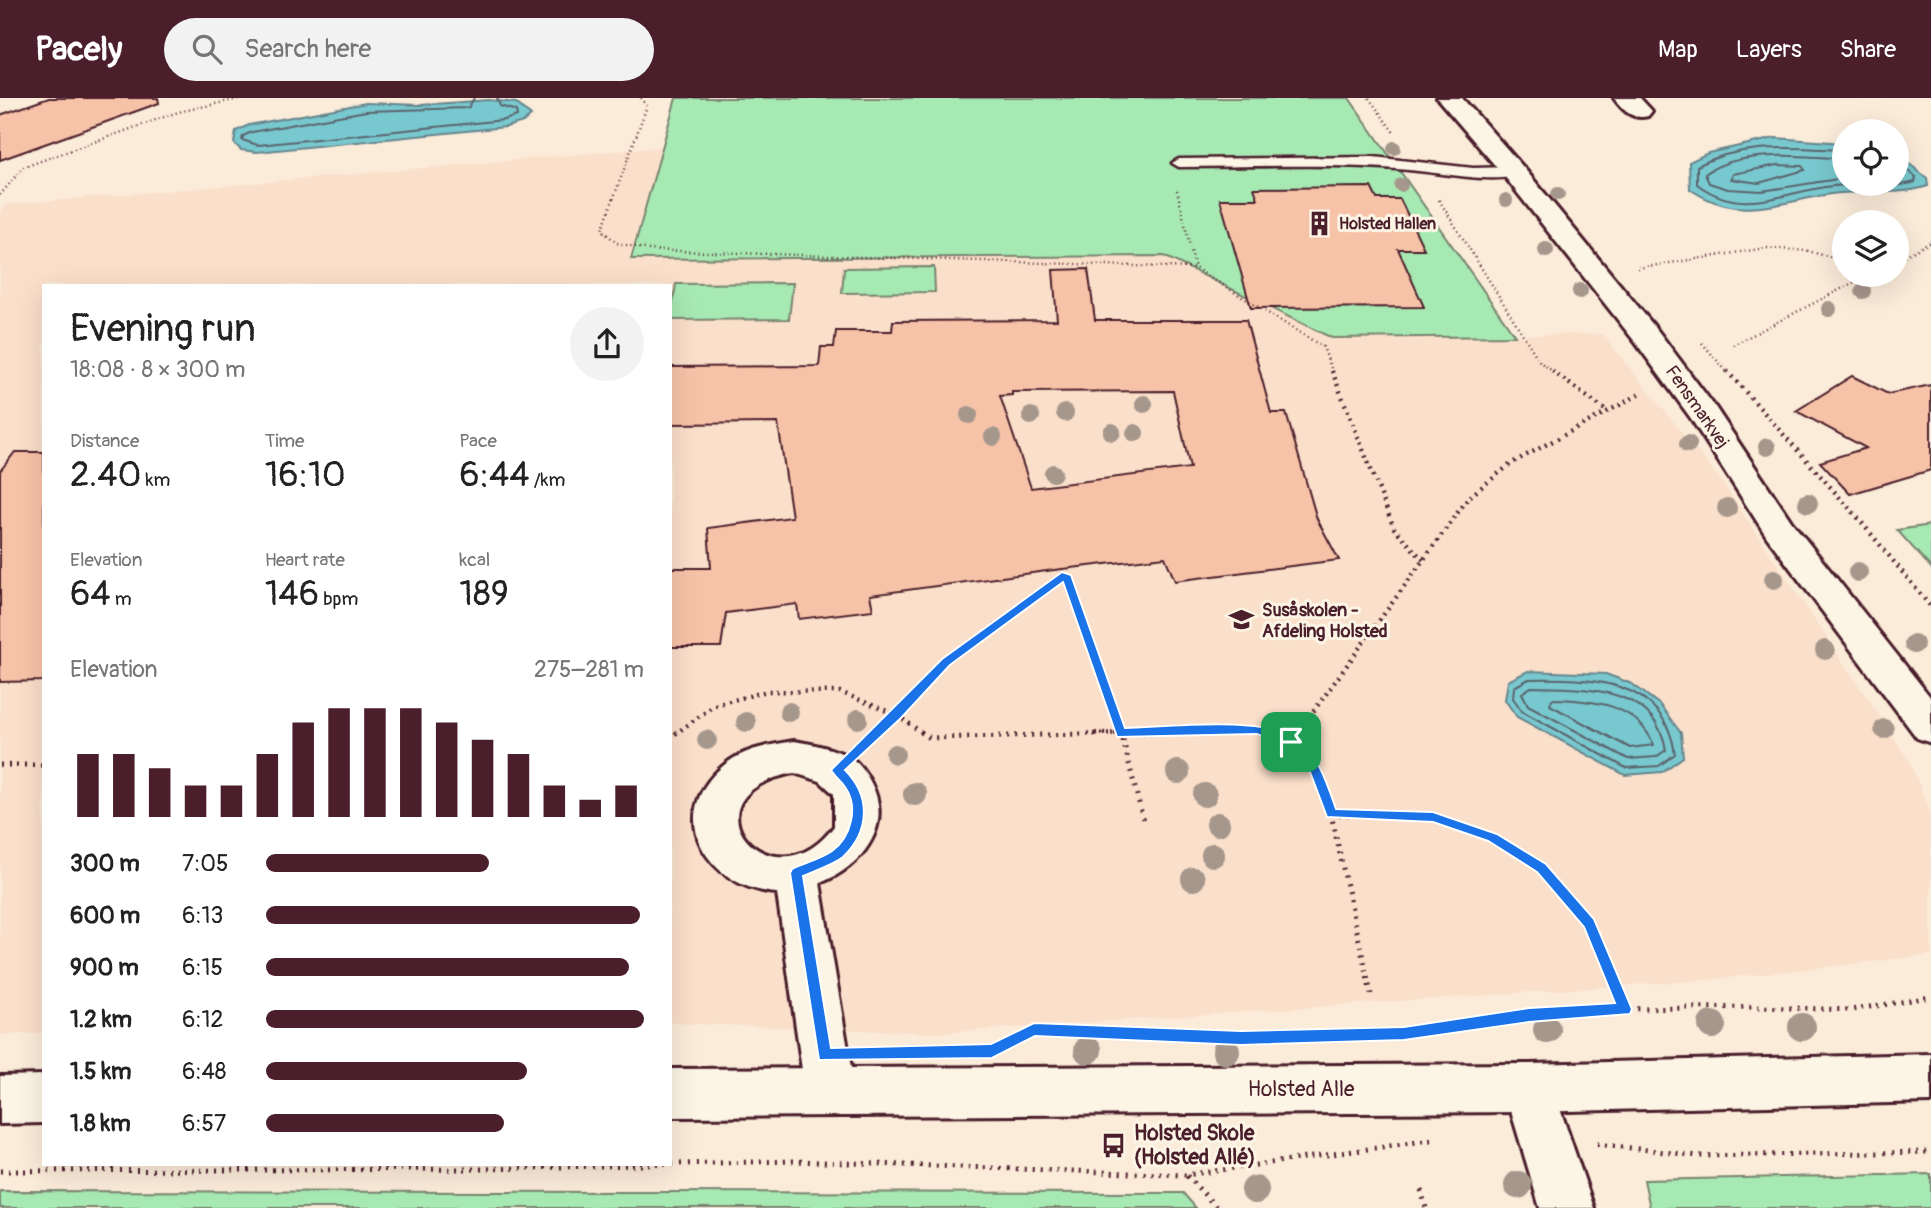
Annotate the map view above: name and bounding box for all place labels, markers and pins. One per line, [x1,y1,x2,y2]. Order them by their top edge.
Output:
building icon: Holsted Hallen [1305,210,1333,238]
place label: Holsted Hallen [1339,214,1436,234]
place label: Susåskolen - Afdeling Holsted [1262,599,1388,643]
school or university icon: Susåskolen - Afdeling Holsted [1228,606,1256,634]
pin [1261,712,1321,772]
place label: Holsted Skole (Holsted Allé) [1134,1120,1256,1171]
bus stop icon: Holsted Skole (Holsted Allé) [1100,1131,1128,1159]

